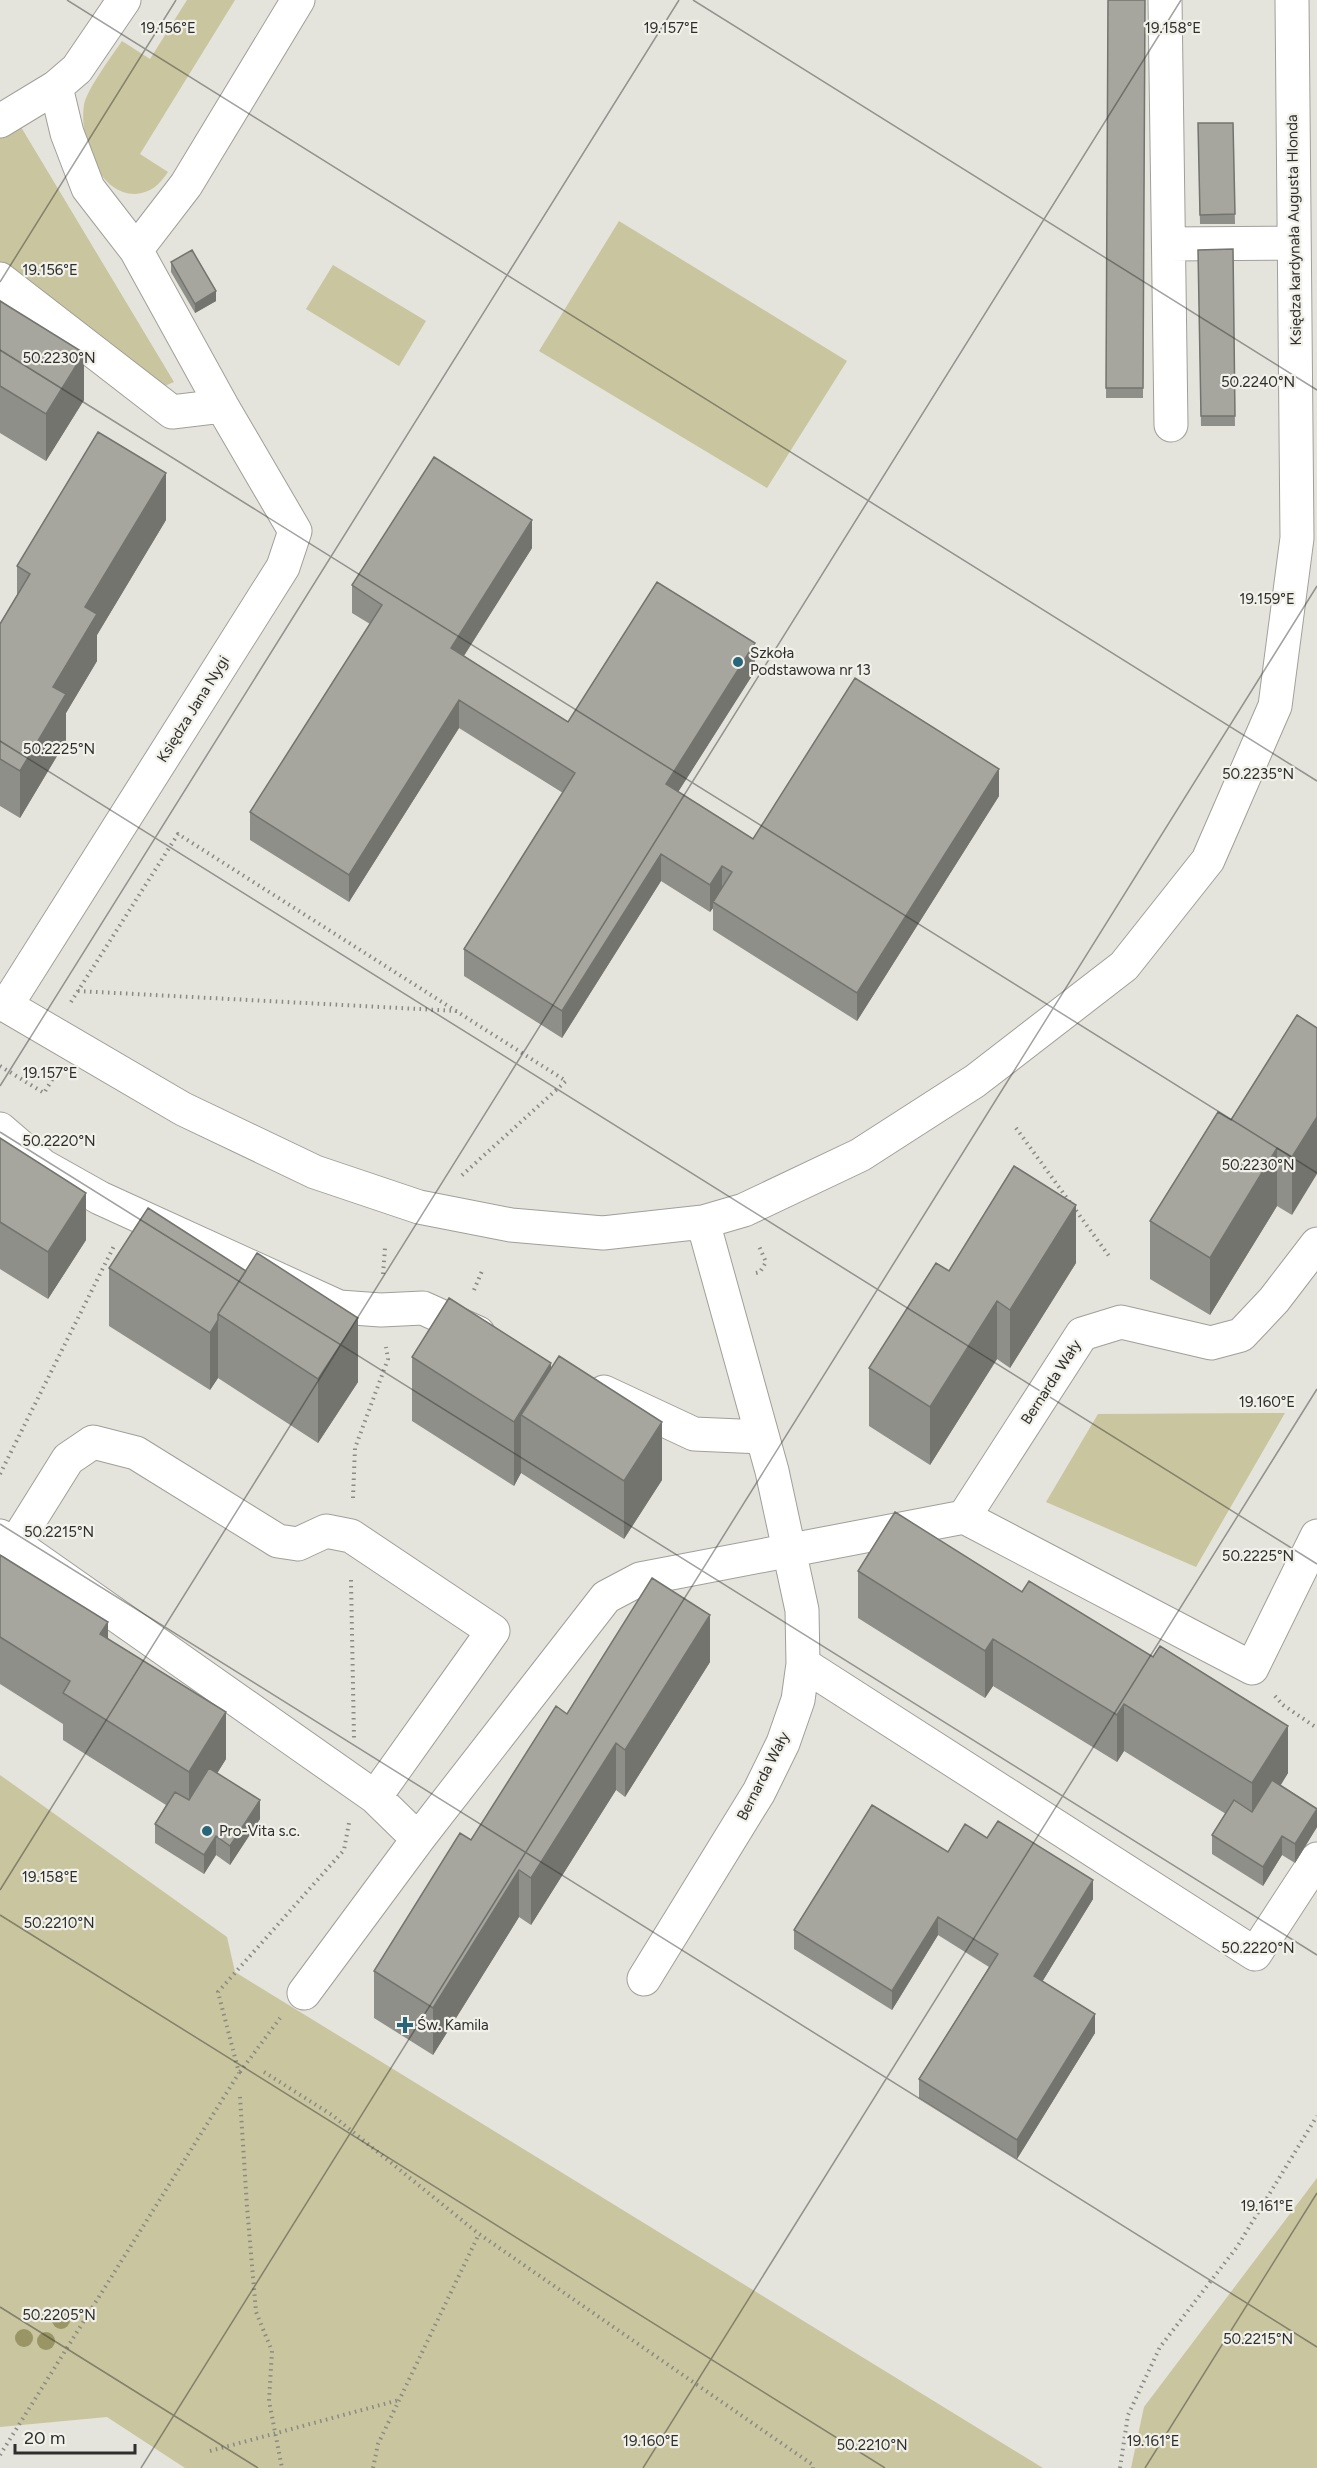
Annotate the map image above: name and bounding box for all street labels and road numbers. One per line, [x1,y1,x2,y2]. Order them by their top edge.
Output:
street label: Księdza kardynała Augusta Hlonda [1283,114,1305,346]
street label: Księdza Jana Nygi [153,652,233,766]
street label: Bernarda Wały [1017,1336,1085,1428]
street label: Bernarda Wały [733,1729,793,1823]

